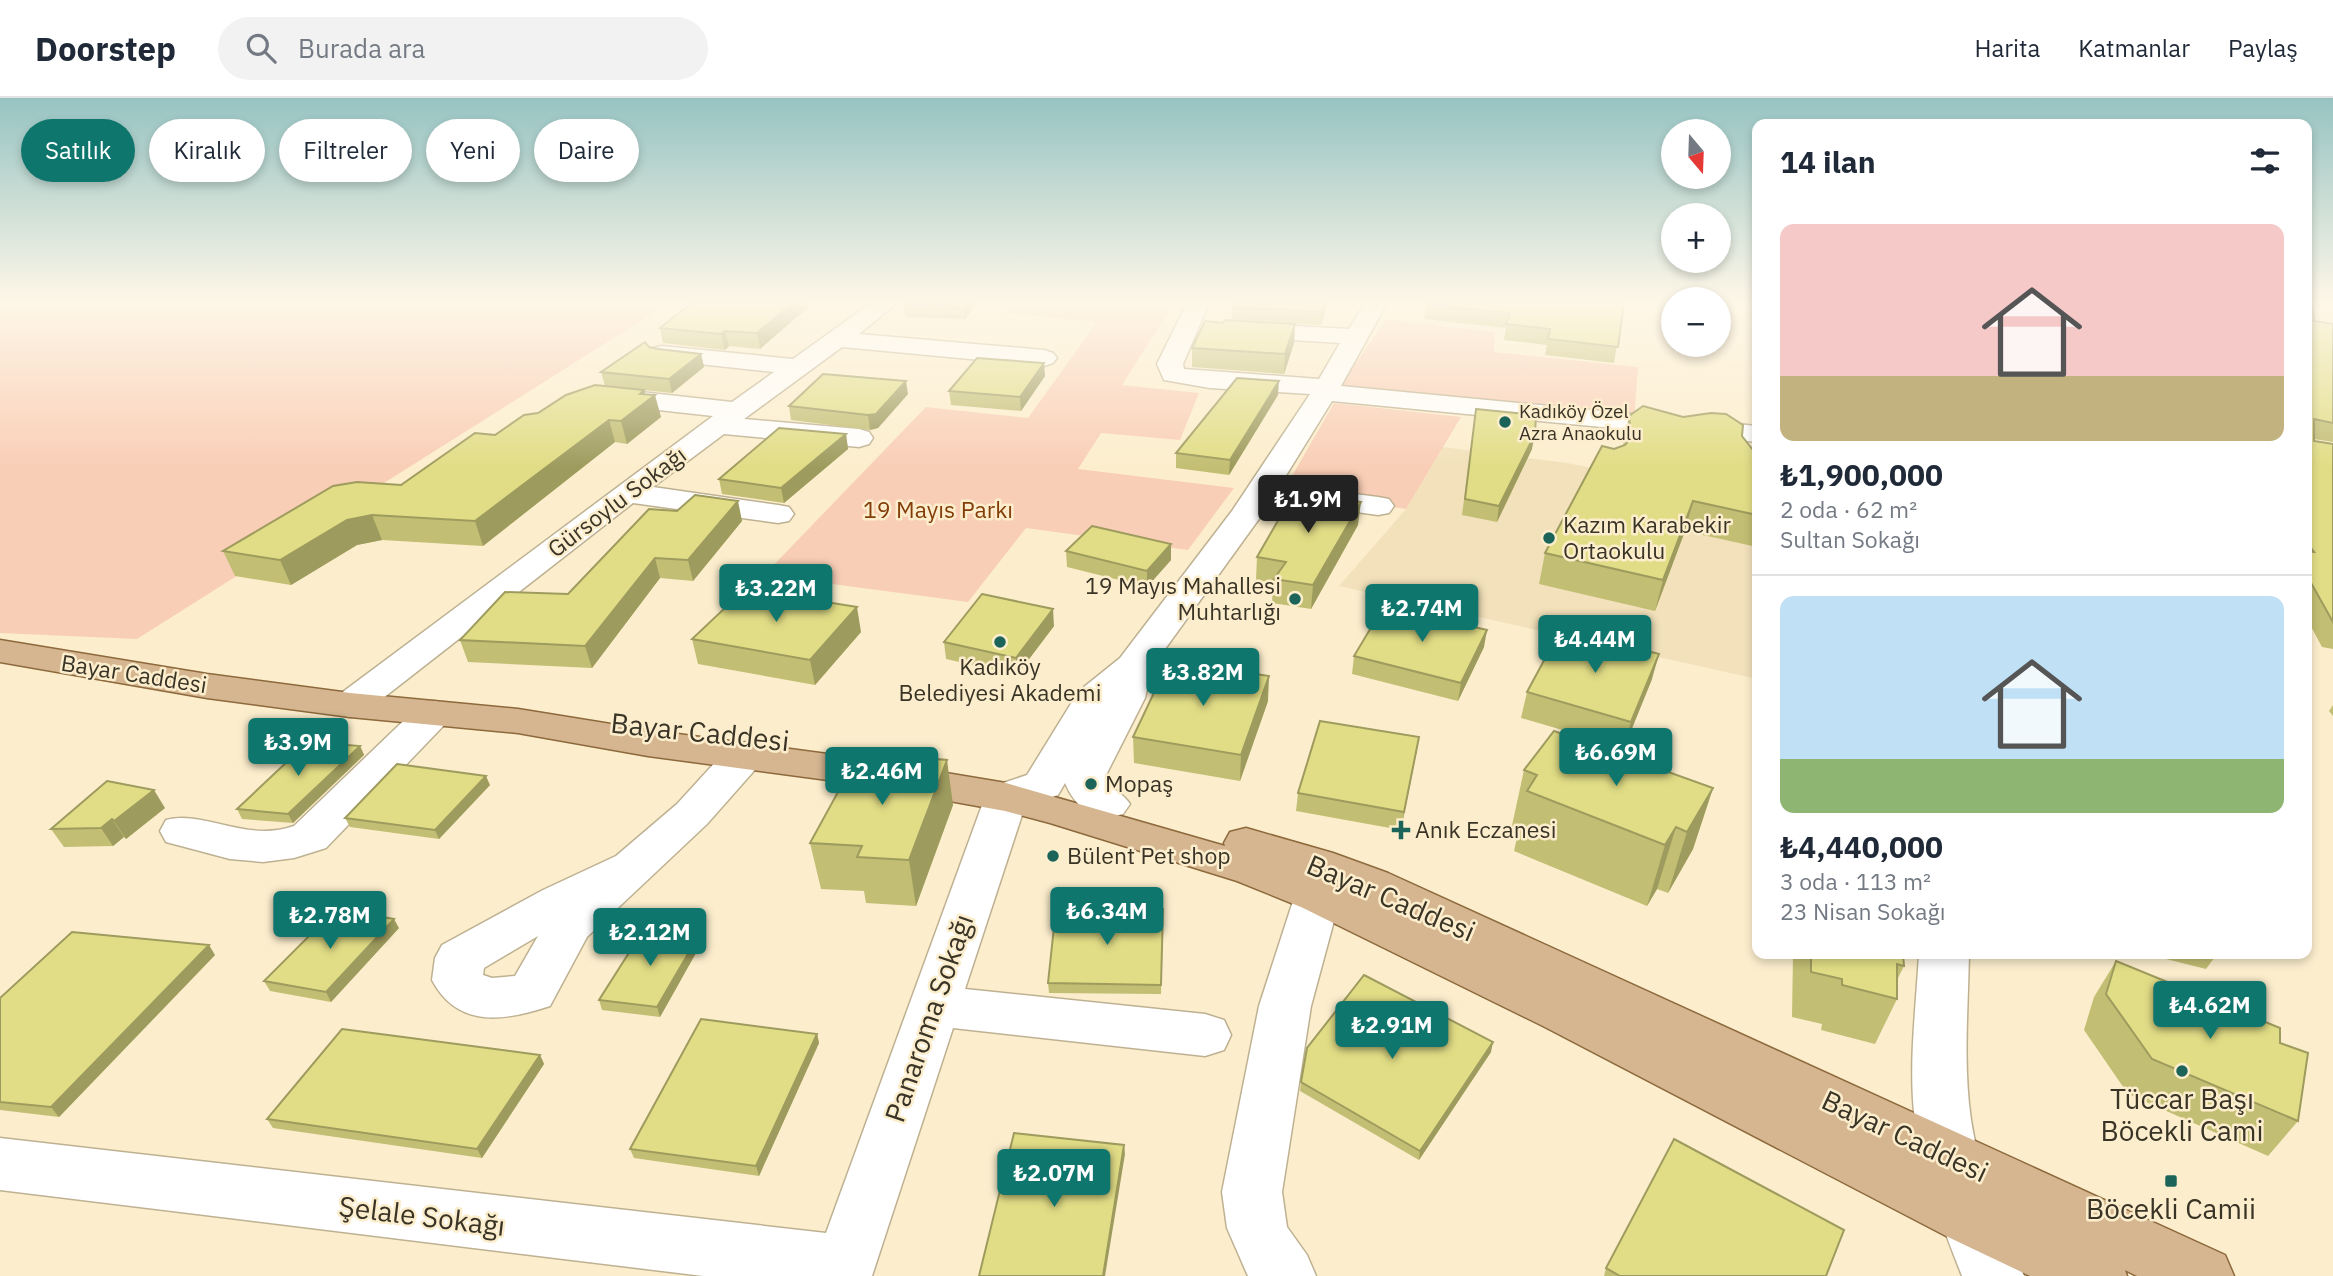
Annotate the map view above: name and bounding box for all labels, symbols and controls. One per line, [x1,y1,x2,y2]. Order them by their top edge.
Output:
search box [218,17,708,80]
text: Doorstep [35,27,176,70]
icon: search [242,29,280,67]
text: Burada ara [298,31,425,65]
text: Harita [1974,32,2040,64]
text: Katmanlar [2078,32,2190,64]
text: Paylaş [2228,32,2298,64]
chip: Satılık [21,119,135,182]
chip: Kiralık [149,119,265,182]
chip: Filtreler [279,119,412,182]
chip: Yeni [426,119,520,182]
chip: Daire [534,119,639,182]
north arrow [1661,119,1731,189]
map controls [1661,119,1731,357]
text: 14 ilan [1780,142,1876,181]
icon: filters [2246,142,2284,180]
button: + [1661,203,1731,273]
icon: home [1969,269,2095,395]
button: − [1661,287,1731,357]
place label: Kadıköy Özel Azra Anaokulu [1519,399,1642,445]
marker: Kadıköy Özel Azra Anaokulu [1497,414,1513,430]
street label: Gürsoylu Sokağı [541,439,692,563]
text: ₺1,900,000 [1780,455,1943,494]
pin: ₺1.9M [1259,476,1357,535]
text: ₺1.9M [1274,483,1342,513]
park label: 19 Mayıs Parkı [863,494,1013,524]
text: 2 oda · 62 m² [1780,494,1917,524]
place label: Kazım Karabekir Ortaokulu [1563,509,1731,565]
text: Sultan Sokağı [1780,524,1920,554]
marker: Kazım Karabekir Ortaokulu [1541,530,1557,546]
pin: ₺3.22M [719,564,833,624]
place label: 19 Mayıs Mahallesi Muhtarlığı [1085,570,1281,626]
text: ₺3.22M [735,572,817,602]
pin: ₺2.74M [1365,584,1479,644]
marker: 19 Mayıs Mahallesi Muhtarlığı [1287,591,1303,607]
text: ₺2.74M [1381,592,1463,622]
pin: ₺4.44M [1538,616,1652,675]
text: ₺4.44M [1554,623,1636,653]
marker: Kadıköy Belediyesi Akademi [992,634,1008,650]
icon: home [1969,641,2095,767]
street label: Bayar Caddesi [59,647,209,699]
pin: ₺3.82M [1146,648,1260,708]
place label: Kadıköy Belediyesi Akademi [899,651,1101,707]
text: ₺3.82M [1162,656,1244,686]
street label: Bayar Caddesi [609,704,791,759]
pin: ₺3.9M [249,718,347,778]
text: ₺3.9M [264,726,332,756]
pin: ₺6.69M [1559,728,1673,788]
text: ₺6.69M [1575,736,1657,766]
pin: ₺2.46M [825,748,939,807]
text: ₺2.46M [841,755,923,785]
place label: Mopaş [1105,768,1173,798]
marker: Mopaş [1083,776,1099,792]
place label: Anık Eczanesi [1415,814,1556,844]
marker: Anık Eczanesi [1393,822,1409,838]
text: ₺4,440,000 [1780,827,1943,866]
place label: Bülent Pet shop [1067,840,1231,870]
street label: Bayar Caddesi [1301,845,1481,950]
marker: Bülent Pet shop [1045,848,1061,864]
text: 3 oda · 113 m² [1780,866,1931,896]
pin: ₺6.34M [1050,888,1164,947]
pin: ₺2.78M [273,892,387,951]
text: ₺6.34M [1066,895,1148,925]
text: 23 Nisan Sokağı [1780,896,1946,926]
text: ₺2.78M [289,899,371,929]
pin: ₺2.12M [593,908,707,968]
street label: Panaroma Sokağı [876,909,981,1127]
text: ₺2.12M [609,916,691,946]
pin: ₺4.62M [2153,982,2267,1041]
text: ₺4.62M [2169,989,2251,1019]
pin: ₺2.91M [1335,1002,1449,1061]
text: ₺2.91M [1351,1009,1433,1039]
marker: Tüccar Başı Böcekli Cami [2174,1063,2190,1079]
place label: Tüccar Başı Böcekli Cami [2100,1080,2264,1149]
street label: Bayar Caddesi [1816,1081,1994,1190]
pin: ₺2.07M [997,1150,1111,1209]
text: ₺2.07M [1013,1157,1095,1187]
marker: Böcekli Camii [2163,1173,2179,1189]
street label: Şelale Sokağı [337,1187,507,1244]
place label: Böcekli Camii [2086,1190,2256,1227]

